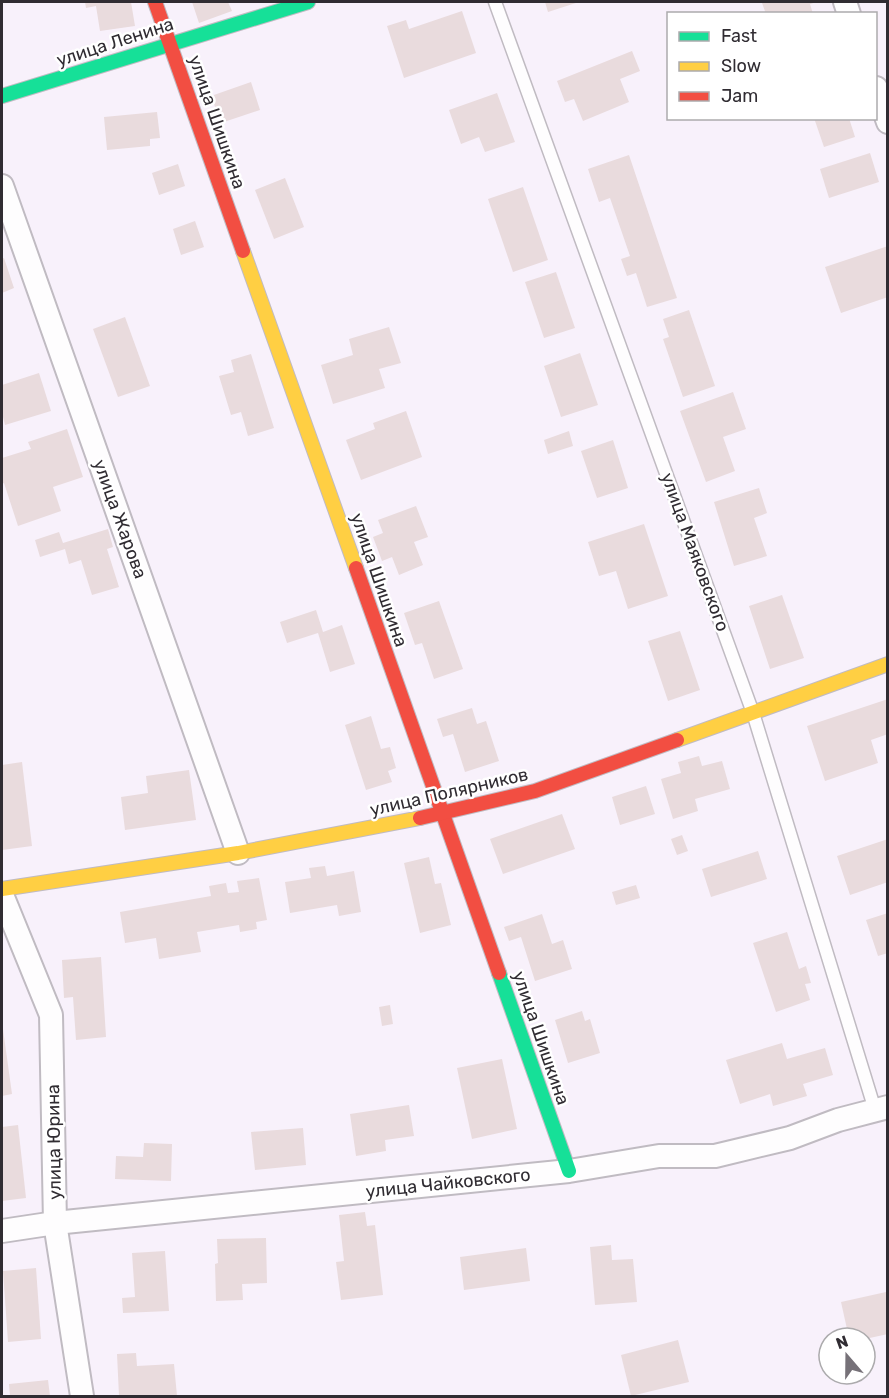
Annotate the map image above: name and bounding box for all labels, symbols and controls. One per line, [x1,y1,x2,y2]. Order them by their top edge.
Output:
legend [667,12,877,120]
street label: улица Ленина [54,13,176,71]
text: Fast [721,25,757,47]
street label: улица Шишкина [184,52,250,192]
text: Slow [721,55,761,77]
text: Jam [721,85,758,107]
street label: улица Жарова [88,456,152,582]
street label: улица Маяковского [656,470,734,634]
street label: улица Шишкина [346,510,412,650]
street label: улица Полярников [368,763,530,821]
street label: улица Шишкина [508,968,574,1108]
street label: улица Юрина [42,1084,66,1200]
street label: улица Чайковского [364,1163,532,1203]
north arrow [817,1326,877,1386]
text: N [833,1331,851,1353]

